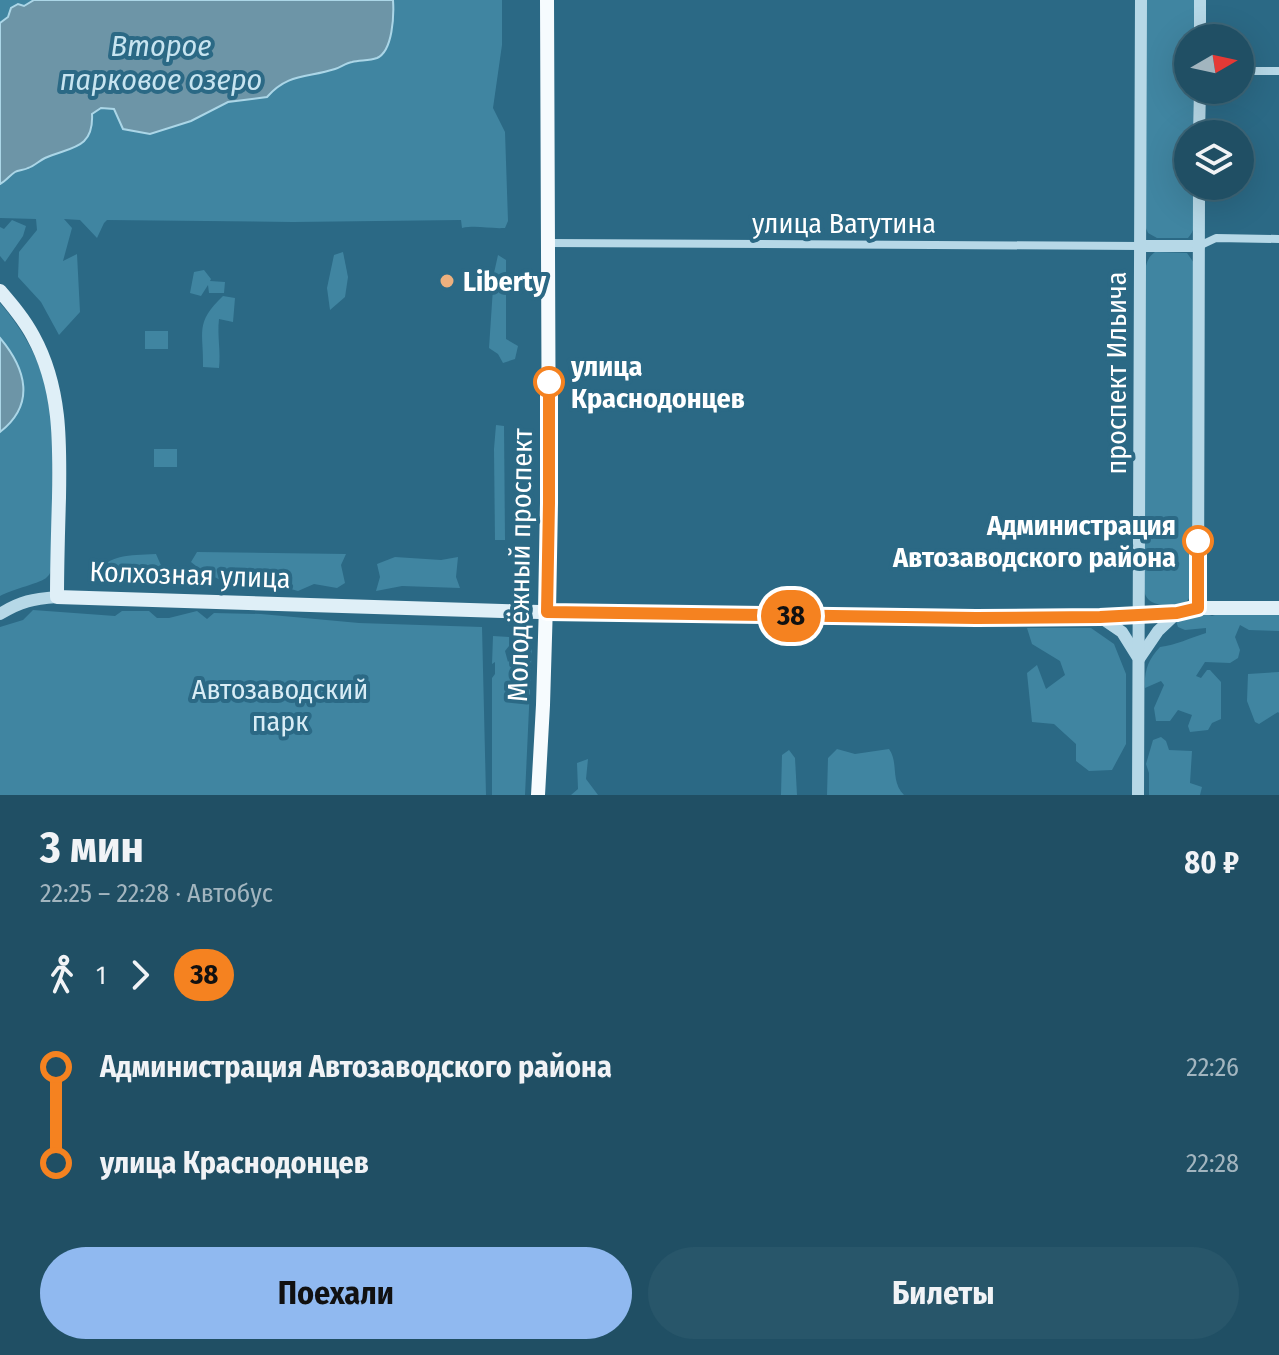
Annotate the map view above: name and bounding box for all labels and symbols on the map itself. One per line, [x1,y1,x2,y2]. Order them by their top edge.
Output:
north arrow [1174,24,1254,104]
water label: Второе парковое озеро [60,28,262,98]
street label: улица Ватутина [752,207,936,240]
place label: Liberty [463,265,547,298]
street label: проспект Ильича [1100,271,1133,475]
marker: Liberty [438,272,456,290]
place label: улица Краснодонцев [570,350,745,415]
marker: улица Краснодонцев [534,367,564,397]
street label: Молодёжный проспект [501,427,539,702]
place label: Администрация Автозаводского района [892,509,1176,574]
marker: Администрация Автозаводского района [1183,526,1213,556]
street label: Колхозная улица [89,555,291,595]
line badge: 38 [755,590,827,642]
park label: Автозаводский парк [192,673,368,738]

